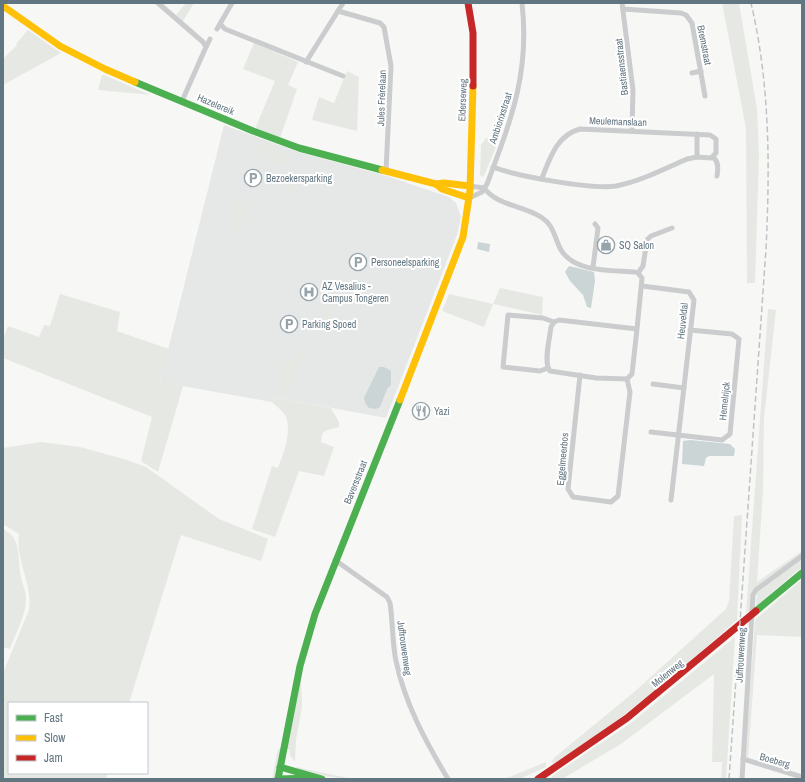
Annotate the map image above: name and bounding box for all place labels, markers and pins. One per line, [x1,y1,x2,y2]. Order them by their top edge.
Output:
parking icon: Bezoekersparking [243,168,263,188]
place label: Bezoekersparking [266,172,333,185]
shop icon: SQ Salon [596,235,616,255]
place label: SQ Salon [619,239,654,252]
parking icon: Personeelsparking [348,252,368,272]
place label: Personeelsparking [371,256,440,269]
place label: AZ Vesalius - Campus Tongeren [321,280,389,305]
hospital icon: AZ Vesalius - Campus Tongeren [299,282,319,302]
parking icon: Parking Spoed [279,314,299,334]
place label: Parking Spoed [302,318,356,331]
restaurant icon: Yazi [411,401,431,421]
place label: Yazi [434,405,450,418]

